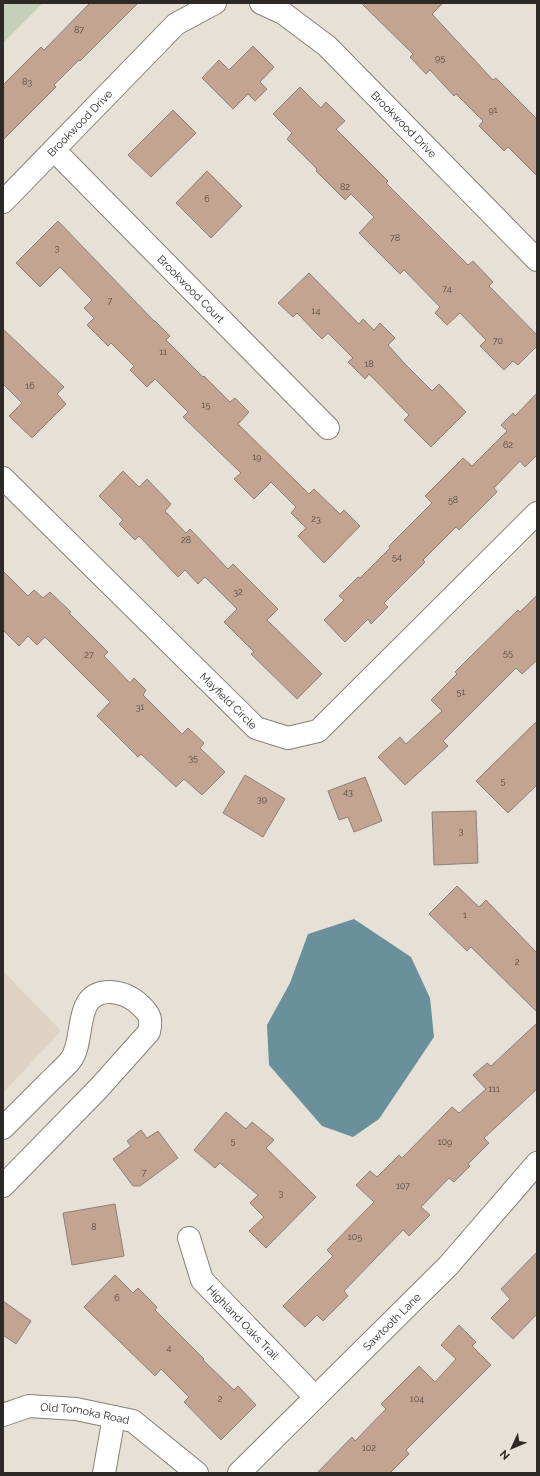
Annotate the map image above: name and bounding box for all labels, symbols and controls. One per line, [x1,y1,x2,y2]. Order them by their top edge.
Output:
house number: 87 [74,25,84,35]
house number: 95 [435,53,445,63]
house number: 83 [22,77,32,87]
street label: Brookwood Drive [45,87,116,159]
street label: Brookwood Drive [368,89,439,161]
house number: 91 [488,105,498,115]
house number: 82 [340,182,350,192]
house number: 6 [204,194,210,204]
house number: 78 [390,233,400,243]
house number: 3 [55,243,60,253]
street label: Brookwood Court [154,253,227,326]
house number: 74 [442,284,452,294]
house number: 7 [108,296,113,306]
house number: 14 [312,306,320,316]
house number: 70 [493,336,504,346]
house number: 11 [159,347,167,357]
house number: 18 [364,359,374,369]
house number: 16 [25,381,35,391]
house number: 15 [202,400,210,410]
house number: 62 [503,440,513,450]
house number: 19 [252,452,262,462]
house number: 58 [448,495,458,505]
house number: 23 [311,514,321,524]
house number: 28 [181,535,191,545]
house number: 54 [392,552,402,562]
house number: 32 [233,587,243,597]
house number: 55 [503,648,513,658]
house number: 27 [84,650,94,660]
street label: Mayfield Circle [197,670,260,733]
house number: 51 [457,687,466,697]
house number: 31 [136,702,144,712]
house number: 35 [188,753,198,763]
house number: 5 [501,776,506,786]
house number: 43 [343,787,353,797]
house number: 39 [257,794,267,804]
house number: 3 [459,826,464,836]
house number: 1 [463,910,467,920]
house number: 2 [515,957,520,967]
house number: 111 [488,1084,500,1094]
house number: 5 [231,1136,236,1146]
house number: 109 [438,1137,452,1147]
house number: 7 [142,1168,147,1178]
house number: 107 [396,1181,410,1191]
house number: 3 [279,1188,284,1198]
house number: 8 [91,1222,97,1232]
house number: 105 [348,1232,362,1242]
street label: Highland Oaks Trail [204,1283,281,1362]
street label: Sawtooth Lane [360,1290,424,1354]
house number: 6 [114,1293,120,1303]
house number: 4 [167,1343,172,1353]
house number: 2 [218,1394,223,1404]
house number: 104 [410,1394,424,1404]
street label: Old Tomoka Road [40,1401,131,1427]
north arrow [492,1428,532,1468]
house number: 102 [362,1443,376,1453]
text: N [498,1447,513,1462]

